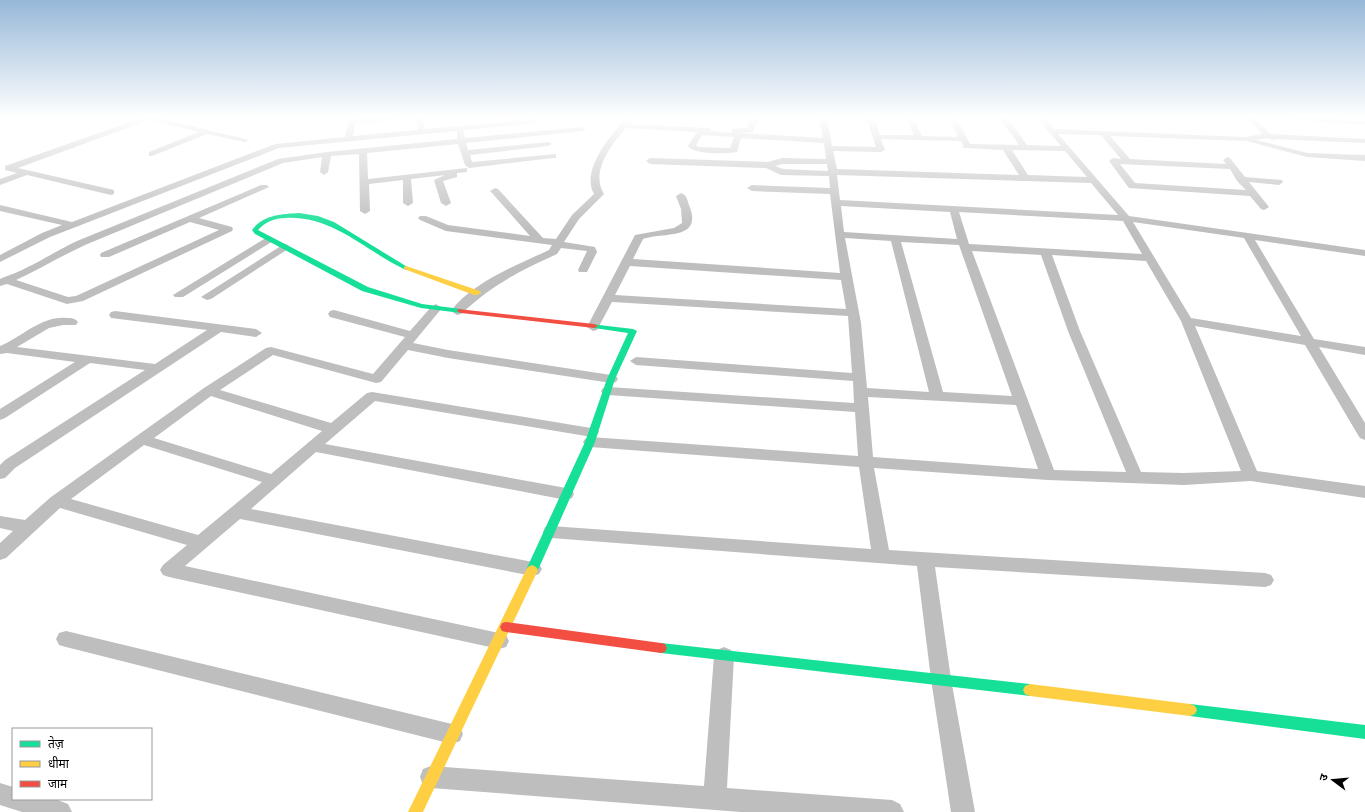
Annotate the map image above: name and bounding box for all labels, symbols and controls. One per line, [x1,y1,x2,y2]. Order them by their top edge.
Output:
legend [12,728,152,800]
text: तेज़ [48,736,65,750]
text: धीमा [48,756,70,770]
north arrow [1313,760,1353,800]
text: उ [1316,772,1330,782]
text: जाम [48,776,68,790]

